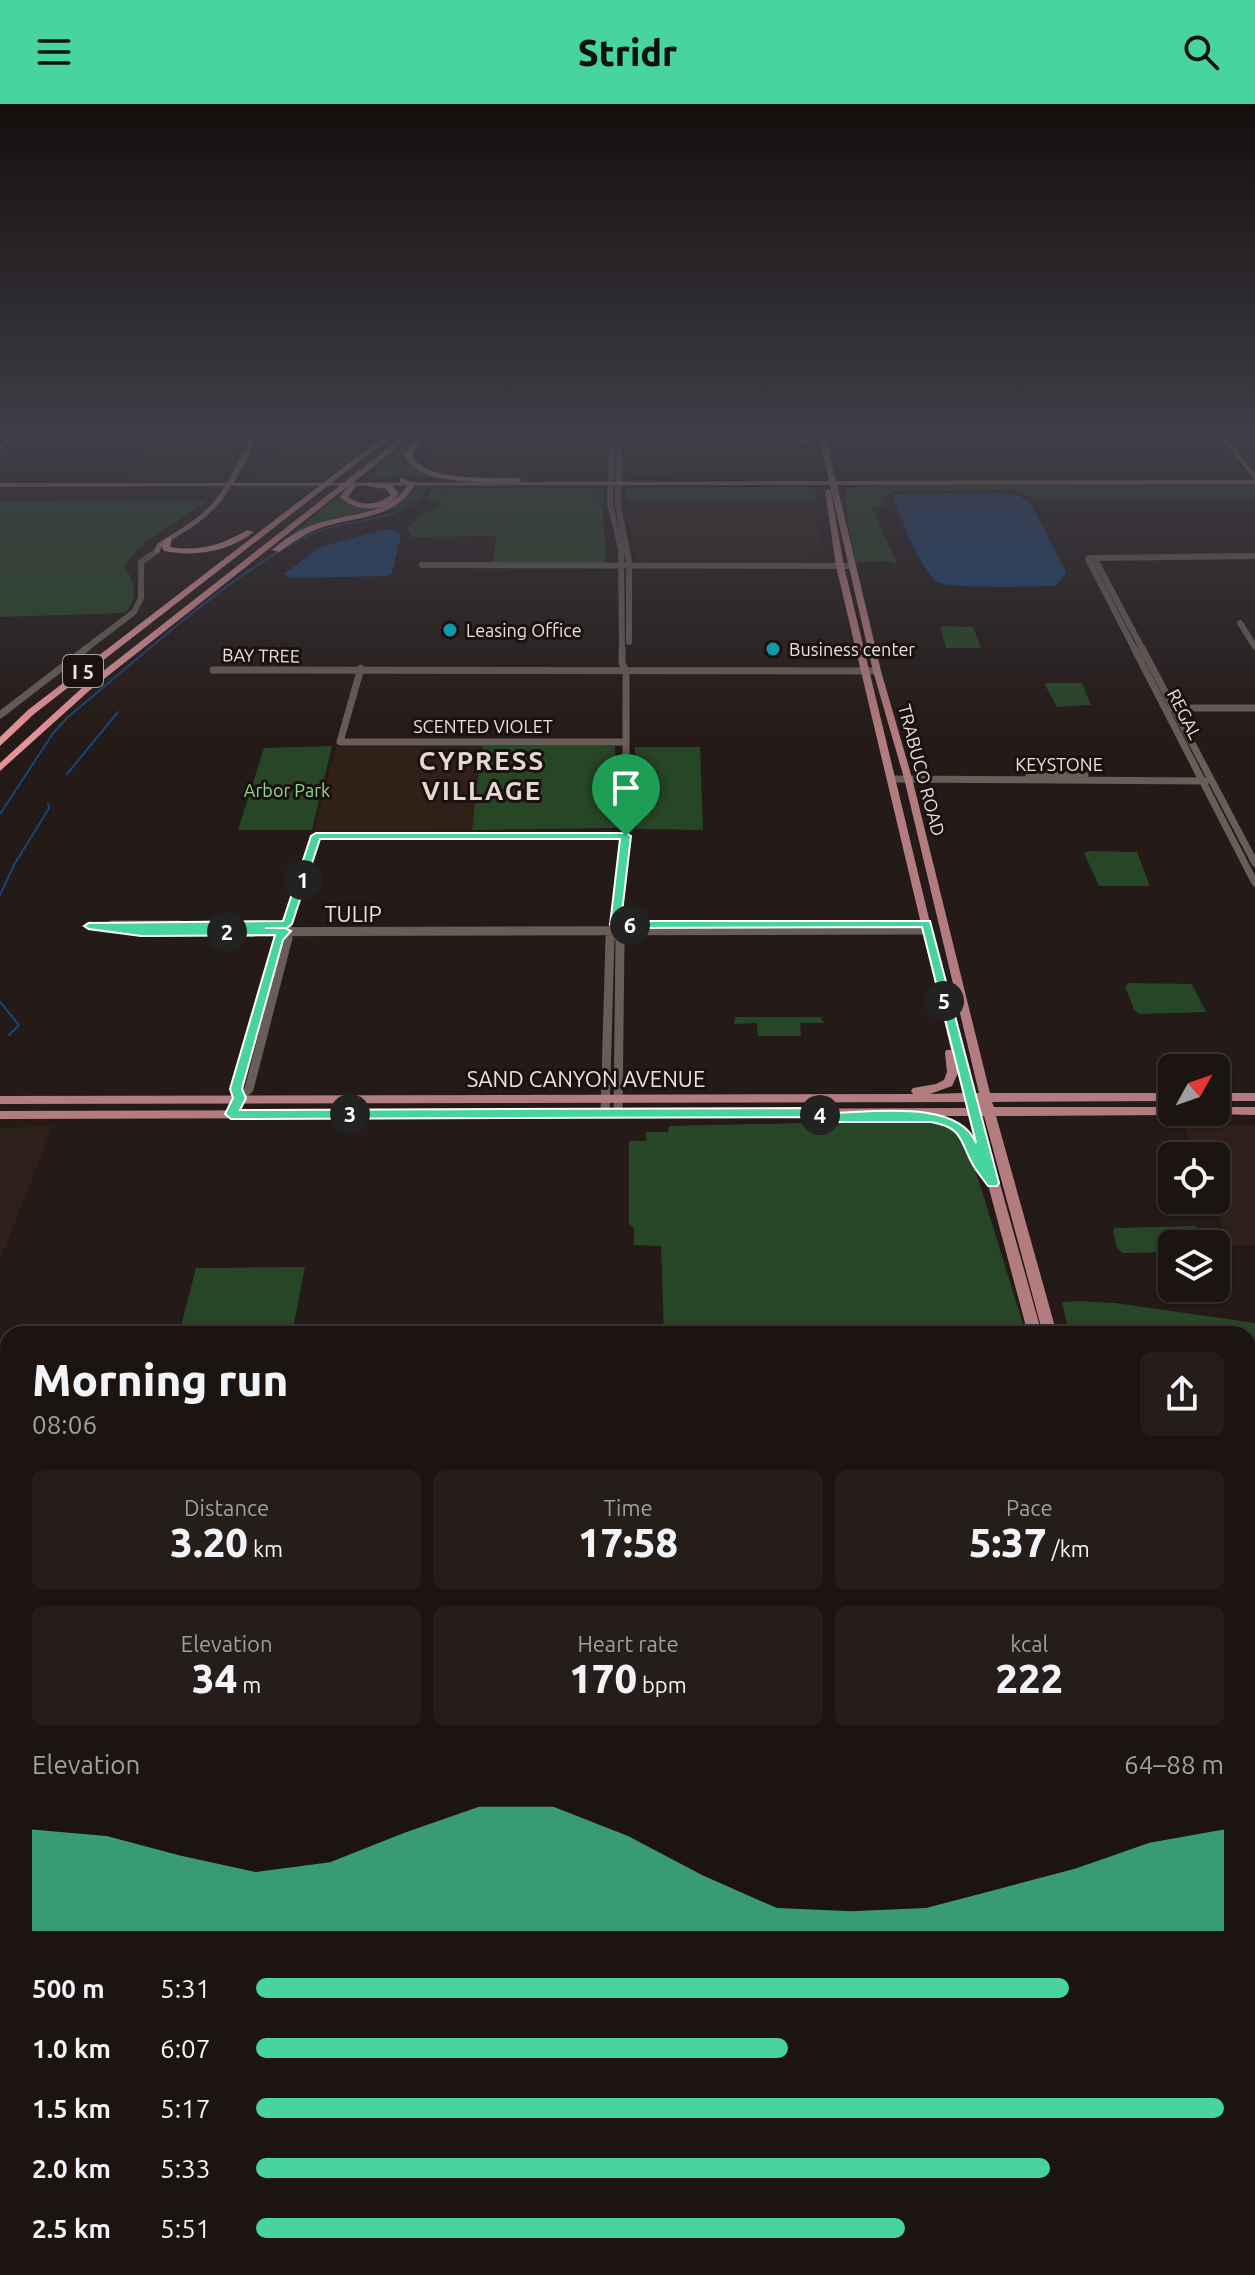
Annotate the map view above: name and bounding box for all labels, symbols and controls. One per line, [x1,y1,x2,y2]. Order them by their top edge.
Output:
icon: menu [32,30,76,74]
icon: search [1179,30,1223,74]
text: Stridr [578,32,677,73]
place label: Leasing Office [466,620,582,640]
marker: Leasing Office [441,621,459,639]
place label: Business center [789,639,915,659]
marker: Business center [764,640,782,658]
street label: BAY TREE [222,644,300,666]
road number: I 5 [63,655,103,687]
street label: REGAL [1164,685,1206,743]
street label: TRABUCO ROAD [895,702,949,838]
street label: SCENTED VIOLET [413,716,553,736]
district label: CYPRESS VILLAGE [419,746,545,805]
pin [592,754,660,836]
street label: KEYSTONE [1015,754,1103,774]
icon: arrive [604,766,648,810]
park label: Arbor Park [244,780,330,800]
pin: 1 [283,860,323,900]
text: 1 [297,867,309,892]
street label: TULIP [324,901,382,926]
pin: 6 [610,905,650,945]
pin: 2 [207,912,247,952]
text: 6 [624,912,636,937]
text: 2 [221,919,233,944]
pin: 5 [924,981,964,1021]
text: 5 [938,988,950,1013]
north arrow [1158,1054,1230,1126]
map controls [1158,1054,1230,1302]
street label: SAND CANYON AVENUE [467,1066,705,1091]
pin: 3 [330,1094,370,1134]
pin: 4 [800,1095,840,1135]
text: 3 [344,1101,356,1126]
text: 4 [814,1102,826,1127]
button: locate [1158,1142,1230,1214]
button: layers [1158,1230,1230,1302]
button: share [1140,1352,1224,1436]
text: Morning run [32,1355,288,1404]
text: 08:06 [32,1410,97,1439]
text: Distance [184,1495,269,1520]
text: Time [603,1495,653,1520]
text: Pace [1006,1495,1053,1520]
text: 3.20 [170,1520,248,1565]
text: 17:58 [578,1520,678,1565]
text: 5:37 [969,1520,1046,1565]
text: km [248,1536,283,1561]
text: /km [1046,1536,1090,1561]
text: Elevation [181,1631,273,1656]
text: Heart rate [577,1631,679,1656]
text: kcal [1010,1631,1048,1656]
text: 34 [192,1656,237,1701]
text: 170 [569,1656,637,1701]
text: 222 [995,1656,1063,1701]
text: m [237,1672,261,1697]
text: bpm [637,1672,687,1697]
text: Elevation [32,1750,140,1779]
text: 64–88 m [1124,1750,1224,1779]
text: 500 m [32,1974,105,2003]
text: 5:31 [160,1974,210,2003]
text: 1.0 km [32,2034,111,2063]
text: 6:07 [160,2034,210,2063]
text: 1.5 km [32,2094,111,2123]
text: 5:17 [160,2094,210,2123]
text: 2.0 km [32,2154,111,2183]
text: 5:33 [160,2154,210,2183]
text: 2.5 km [32,2214,111,2243]
text: 5:51 [160,2214,210,2243]

